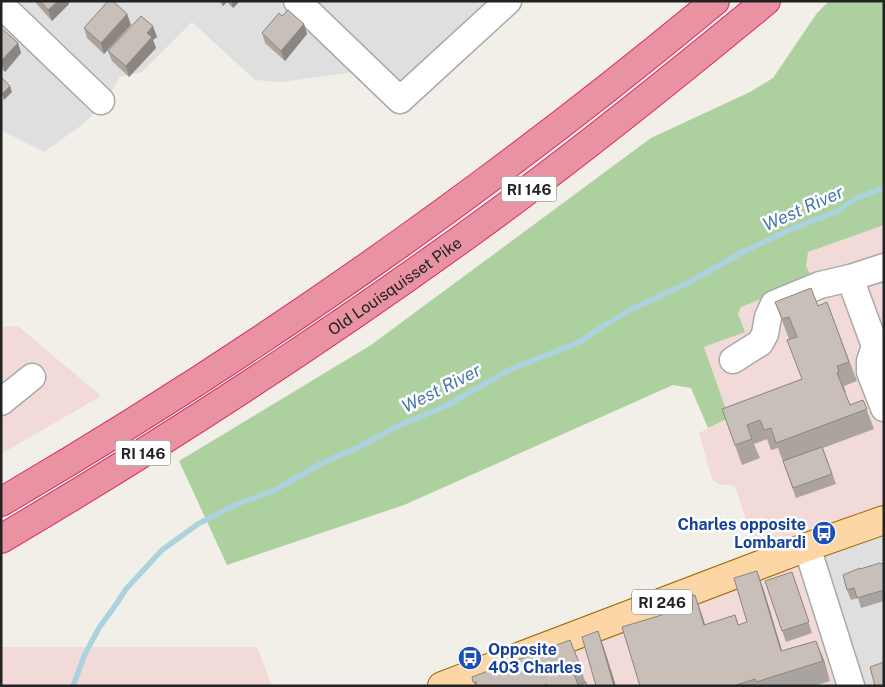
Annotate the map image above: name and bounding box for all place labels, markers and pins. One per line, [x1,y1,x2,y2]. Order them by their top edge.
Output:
place label: Charles opposite Lombardi [677,515,806,552]
bus stop icon: Charles opposite Lombardi [811,520,837,546]
place label: Opposite 403 Charles [488,640,582,677]
bus stop icon: Opposite 403 Charles [457,645,483,671]

